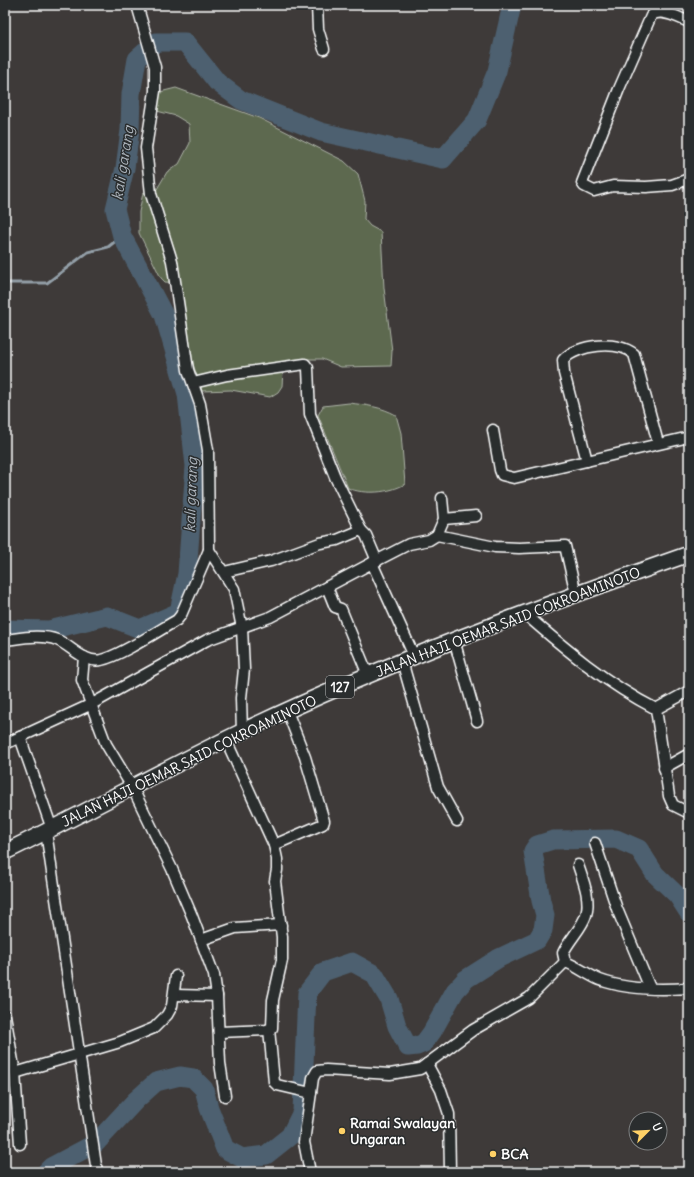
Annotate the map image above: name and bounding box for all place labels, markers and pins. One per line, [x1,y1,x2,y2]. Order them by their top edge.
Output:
place label: Ramai Swalayan Ungaran [350,1114,455,1148]
marker: Ramai Swalayan Ungaran [337,1126,347,1136]
place label: BCA [501,1145,528,1163]
marker: BCA [488,1149,498,1159]

